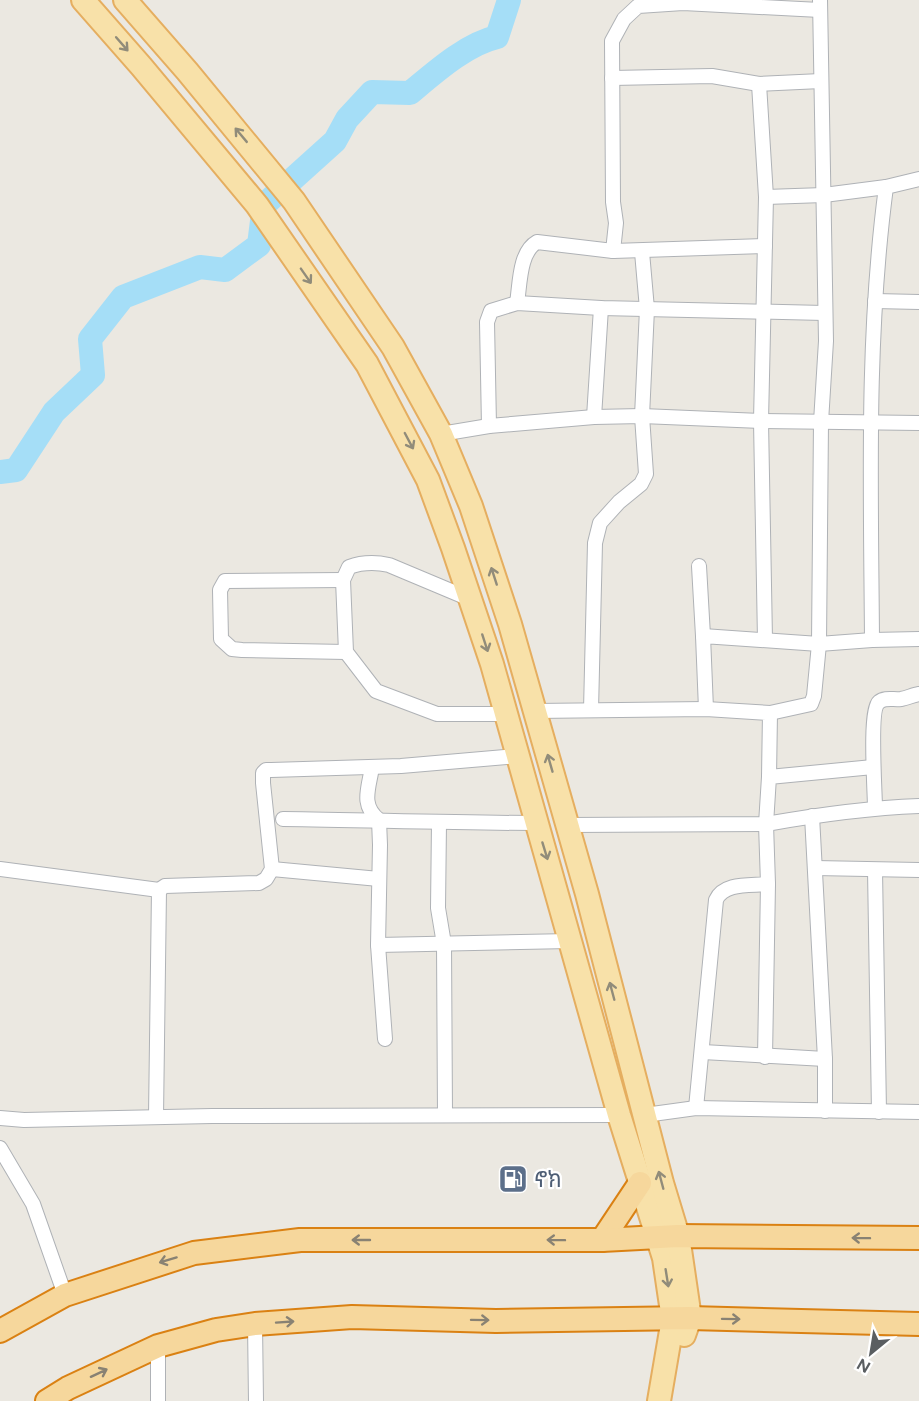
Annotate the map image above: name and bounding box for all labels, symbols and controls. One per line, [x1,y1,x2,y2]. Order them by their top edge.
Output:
one-way arrow [115,36,129,51]
one-way arrow [234,128,248,143]
one-way arrow [300,267,312,284]
one-way arrow [404,432,415,450]
one-way arrow [488,567,499,586]
one-way arrow [480,633,491,652]
one-way arrow [544,754,555,773]
one-way arrow [540,841,551,860]
one-way arrow [606,982,617,1001]
fuel station icon: ኖክ [497,1163,529,1195]
place label: ኖክ [534,1166,562,1193]
one-way arrow [655,1171,666,1190]
one-way arrow [851,1232,871,1244]
one-way arrow [352,1234,372,1246]
one-way arrow [547,1234,567,1246]
one-way arrow [159,1256,178,1267]
one-way arrow [661,1268,672,1288]
one-way arrow [721,1313,741,1325]
one-way arrow [469,1315,489,1326]
one-way arrow [274,1316,294,1327]
north arrow [841,1323,901,1383]
text: N [854,1354,874,1377]
one-way arrow [89,1367,107,1379]

